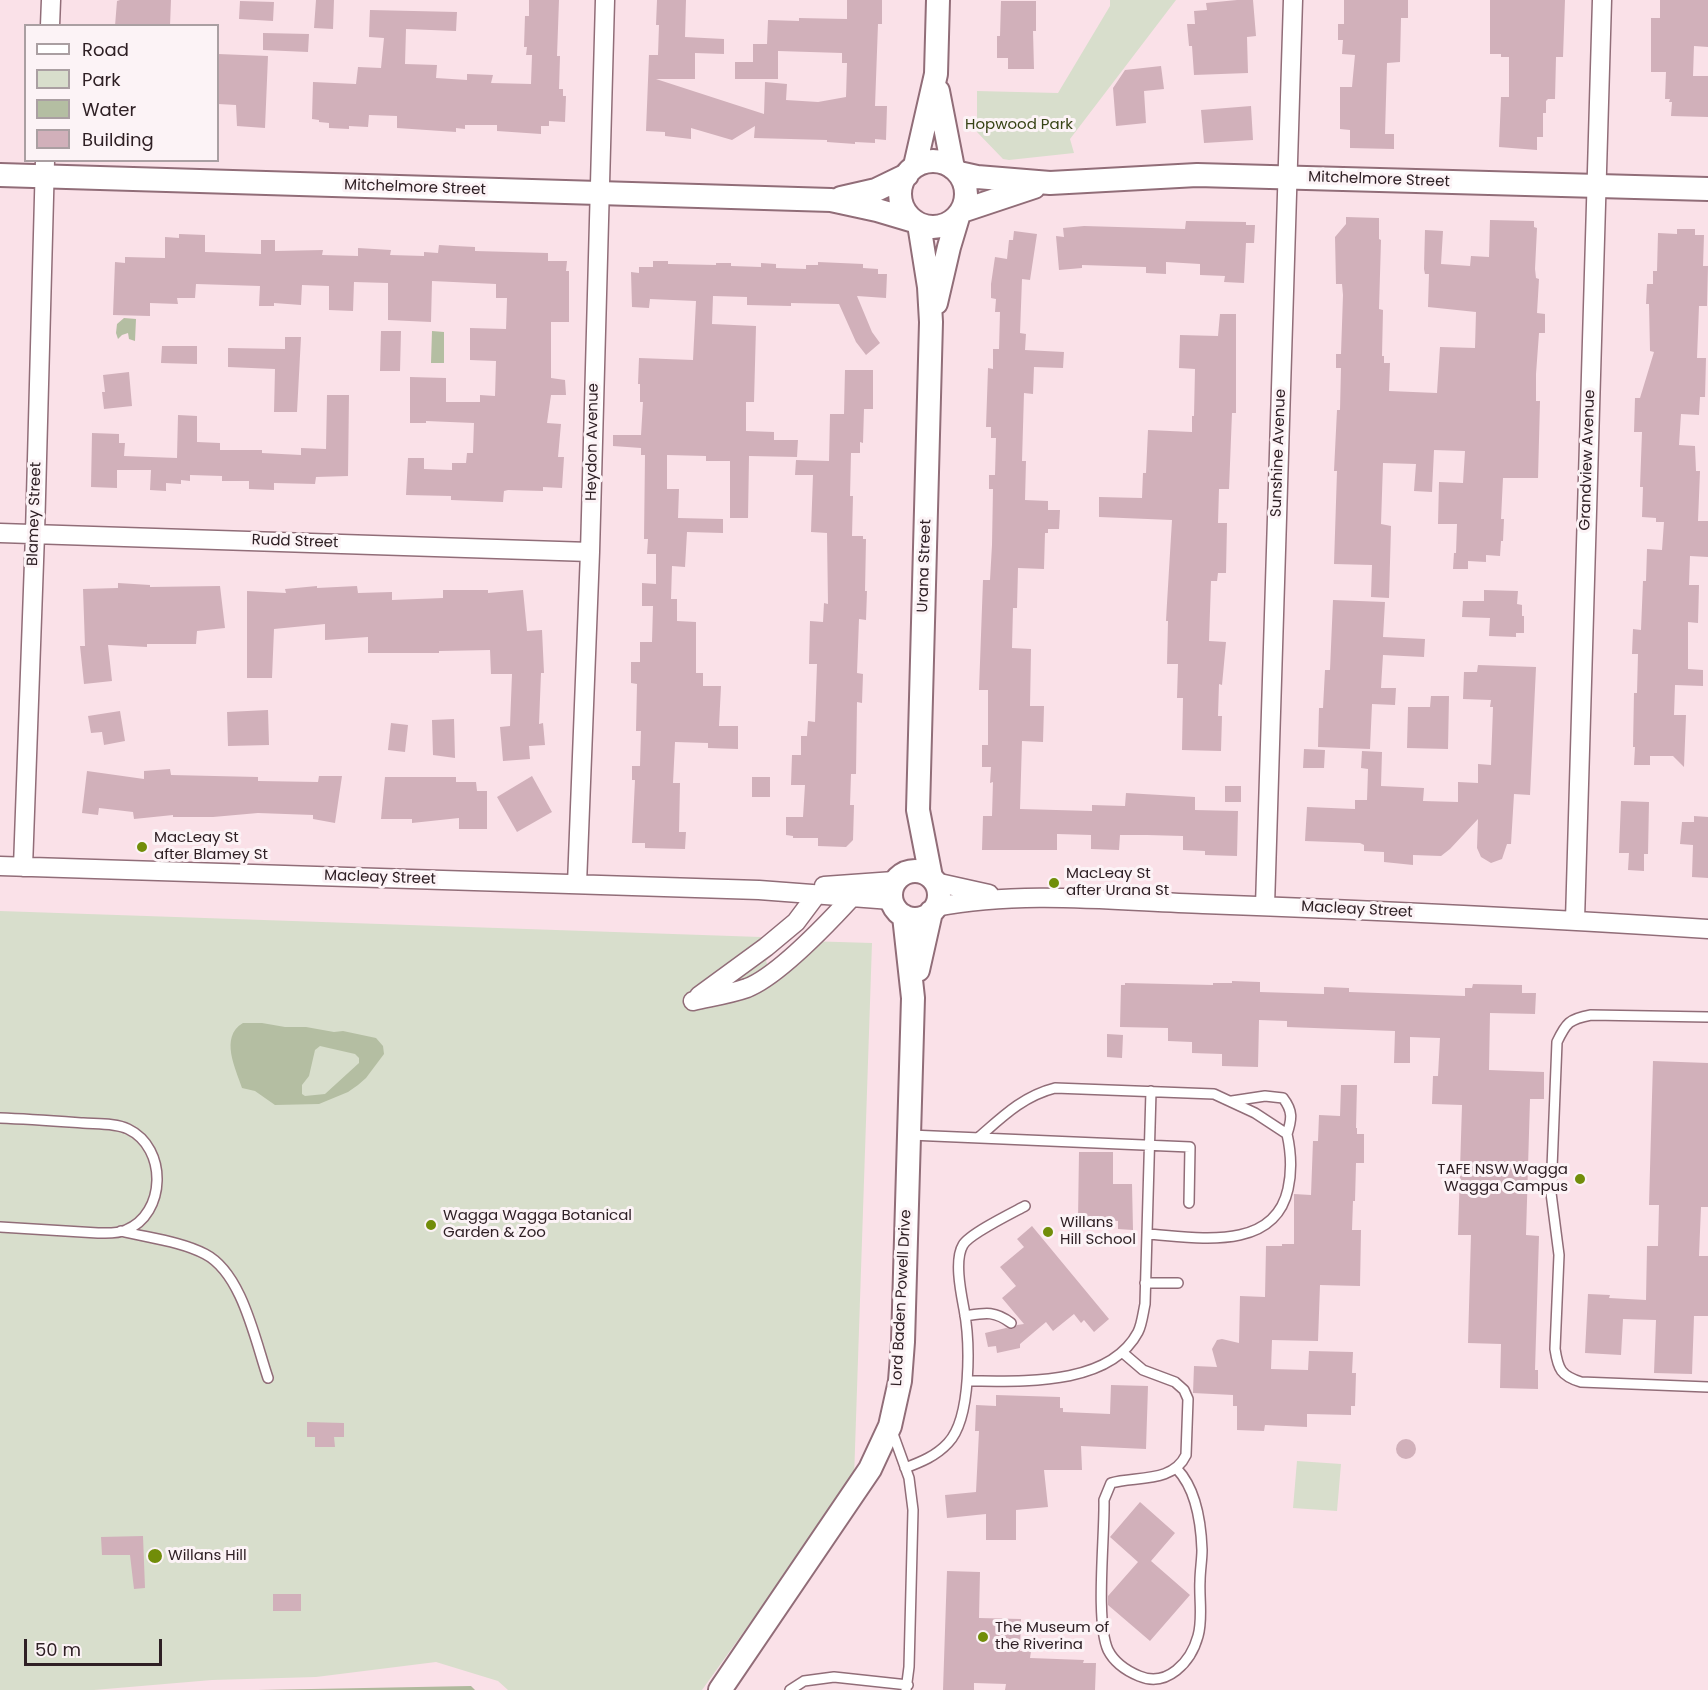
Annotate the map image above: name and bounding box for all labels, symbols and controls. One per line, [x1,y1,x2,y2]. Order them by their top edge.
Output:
legend [24,24,219,162]
text: Road [82,37,129,62]
text: Park [82,67,121,92]
text: Water [82,97,136,122]
park label: Hopwood Park [965,116,1073,134]
text: Building [82,127,154,152]
street label: Mitchelmore Street [1308,169,1450,191]
street label: Mitchelmore Street [344,177,486,199]
street label: Heydon Avenue [583,383,603,501]
street label: Sunshine Avenue [1268,389,1290,517]
street label: Grandview Avenue [1577,389,1599,531]
street label: Blamey Street [24,462,46,566]
street label: Urana Street [914,519,936,613]
street label: Rudd Street [251,531,339,553]
place label: MacLeay St after Blamey St [154,829,268,864]
marker: MacLeay St after Blamey St [135,840,149,854]
place label: MacLeay St after Urana St [1066,865,1169,900]
street label: Macleay Street [324,867,436,889]
marker: MacLeay St after Urana St [1047,876,1061,890]
street label: Macleay Street [1301,898,1413,922]
place label: TAFE NSW Wagga Wagga Campus [1437,1161,1568,1196]
marker: TAFE NSW Wagga Wagga Campus [1573,1172,1587,1186]
place label: Wagga Wagga Botanical Garden & Zoo [443,1207,632,1242]
street label: Lord Baden Powell Drive [888,1209,916,1387]
place label: Willans Hill School [1060,1214,1136,1249]
marker: Wagga Wagga Botanical Garden & Zoo [424,1218,438,1232]
marker: Willans Hill School [1041,1225,1055,1239]
marker: Willans Hill [146,1547,164,1565]
place label: Willans Hill [168,1547,247,1565]
place label: The Museum of the Riverina [995,1619,1109,1654]
scale bar [27,1627,165,1665]
marker: The Museum of the Riverina [976,1630,990,1644]
text: 50 m [35,1637,81,1662]

